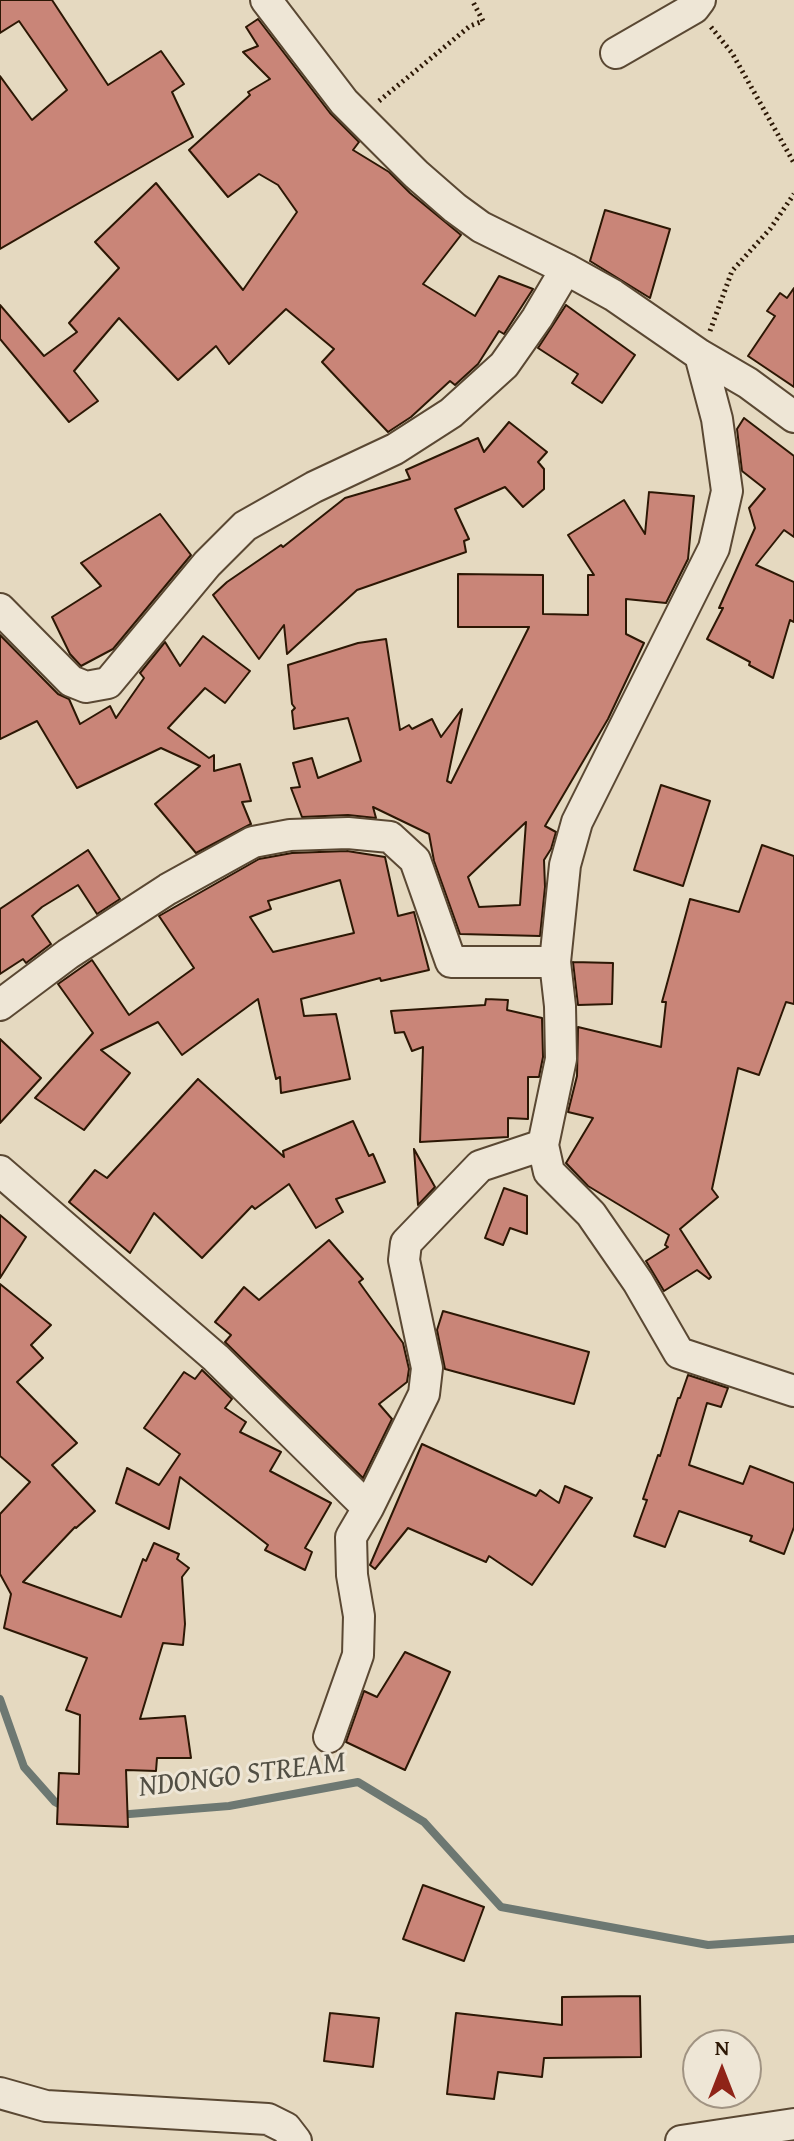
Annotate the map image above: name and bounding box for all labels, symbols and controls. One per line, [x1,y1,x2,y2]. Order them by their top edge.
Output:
water label: NDONGO STREAM [137,1745,347,1807]
north arrow [682,2029,762,2109]
text: N [715,2031,729,2063]

